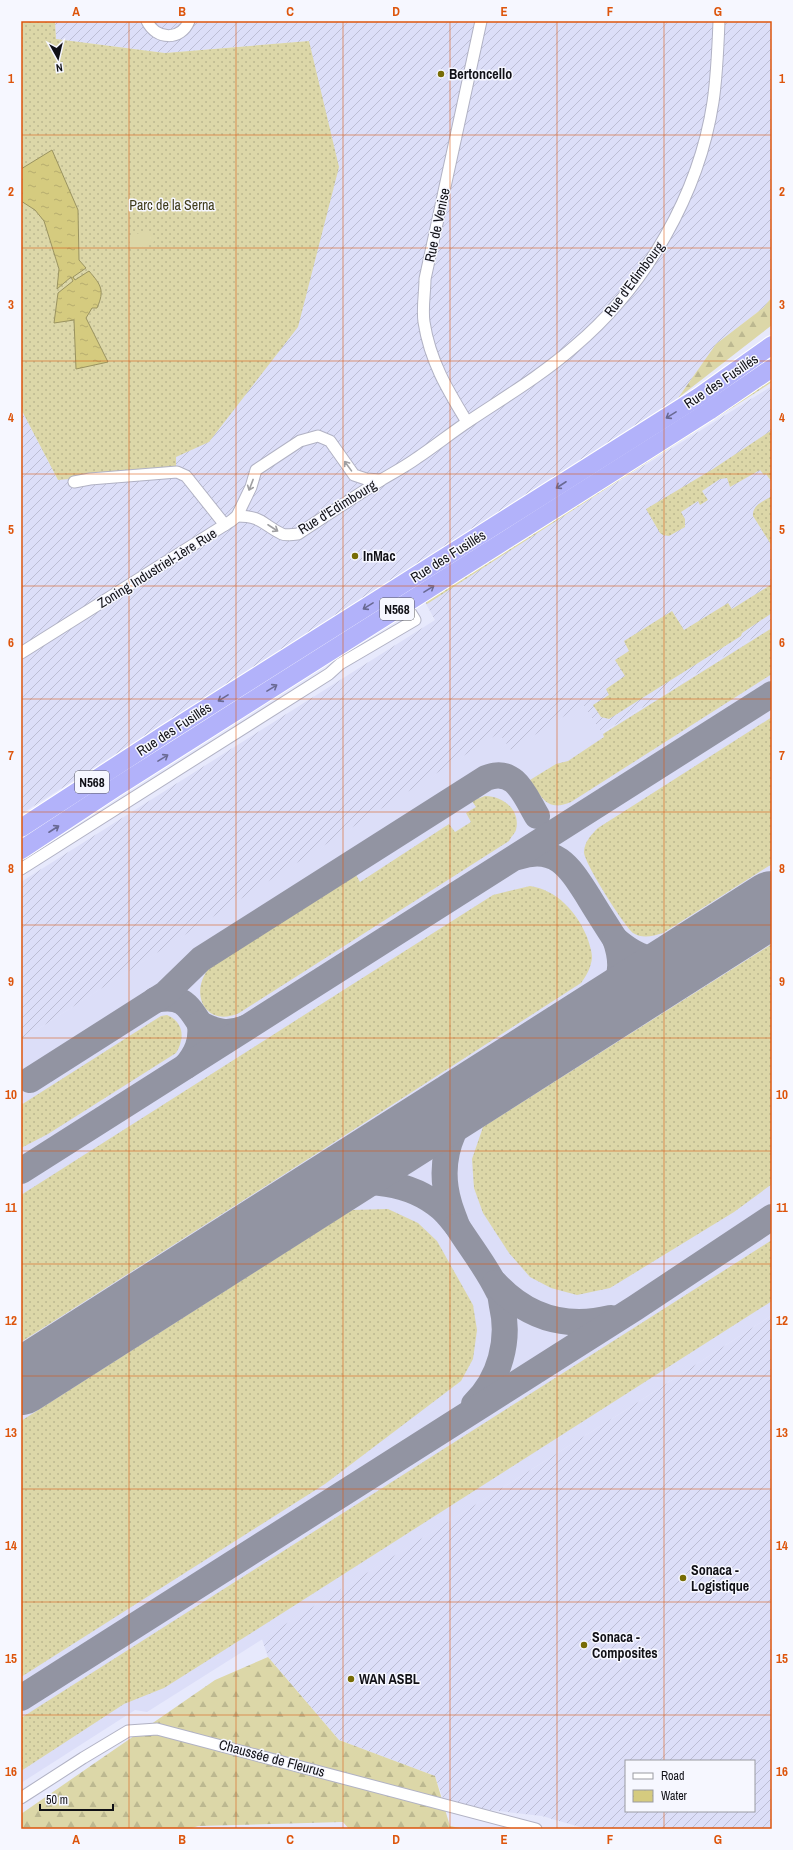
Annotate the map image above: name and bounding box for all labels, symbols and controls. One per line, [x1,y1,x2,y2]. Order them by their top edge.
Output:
text: A [72,3,80,20]
text: B [178,3,186,20]
text: C [286,3,294,20]
text: D [392,3,400,20]
text: E [500,3,508,20]
text: F [607,3,614,20]
text: G [714,3,722,20]
north arrow [38,38,78,78]
text: N [55,61,64,75]
place label: Bertoncello [449,65,512,83]
marker: Bertoncello [436,69,446,79]
text: 1 [8,70,14,87]
text: 1 [779,70,785,87]
text: 2 [8,183,14,200]
text: 2 [779,183,785,200]
street label: Rue de Venise [420,186,454,264]
park label: Parc de la Serna [129,196,215,214]
street label: Rue d'Edimbourg [600,238,668,320]
text: 3 [8,296,14,313]
text: 3 [779,296,785,313]
street label: Rue des Fusillés [681,349,762,412]
text: 4 [8,409,14,426]
text: 4 [779,409,785,426]
one-way arrow [666,411,677,419]
one-way arrow [344,460,352,471]
street label: Rue d'Edimbourg [294,475,380,538]
one-way arrow [247,478,255,490]
one-way arrow [556,481,567,489]
text: 5 [8,521,14,538]
text: 5 [779,521,785,538]
street label: Zoning Industriel-1ère Rue [94,524,220,612]
one-way arrow [267,524,278,532]
street label: Rue des Fusillés [407,526,489,586]
place label: InMac [363,547,396,565]
marker: InMac [350,551,360,561]
one-way arrow [423,584,435,592]
road number: N568 [380,598,414,620]
one-way arrow [362,603,374,611]
text: 6 [8,634,14,651]
text: 6 [779,634,785,651]
one-way arrow [266,684,278,692]
one-way arrow [218,694,229,702]
street label: Rue des Fusillés [133,698,215,760]
text: 7 [8,747,14,764]
text: 7 [779,747,785,764]
one-way arrow [157,754,168,762]
road number: N568 [75,771,109,793]
one-way arrow [48,825,59,833]
text: 8 [8,860,14,877]
text: 8 [779,860,785,877]
text: 9 [8,973,14,990]
text: 9 [779,973,785,990]
text: 10 [5,1086,17,1103]
text: 10 [776,1086,788,1103]
text: 11 [5,1199,17,1216]
text: 11 [776,1199,788,1216]
text: 12 [5,1312,17,1329]
text: 12 [776,1312,788,1329]
text: 13 [5,1424,17,1441]
text: 13 [776,1424,788,1441]
text: 14 [5,1537,17,1554]
text: 14 [776,1537,788,1554]
place label: Sonaca - Logistique [691,1561,749,1595]
marker: Sonaca - Logistique [678,1573,688,1583]
place label: Sonaca - Composites [592,1628,658,1662]
marker: Sonaca - Composites [579,1640,589,1650]
text: 15 [5,1650,17,1667]
text: 15 [776,1650,788,1667]
place label: WAN ASBL [359,1670,420,1688]
marker: WAN ASBL [346,1674,356,1684]
street label: Chaussée de Fleurus [217,1735,327,1781]
legend [625,1760,755,1812]
text: 16 [5,1763,17,1780]
text: 16 [776,1763,788,1780]
text: Road [661,1768,685,1784]
scale bar [40,1786,113,1812]
text: Water [661,1788,688,1804]
text: 50 m [46,1792,68,1808]
text: A [72,1831,80,1848]
text: B [178,1831,186,1848]
text: C [286,1831,294,1848]
text: D [392,1831,400,1848]
text: E [500,1831,508,1848]
text: F [607,1831,614,1848]
text: G [714,1831,722,1848]

